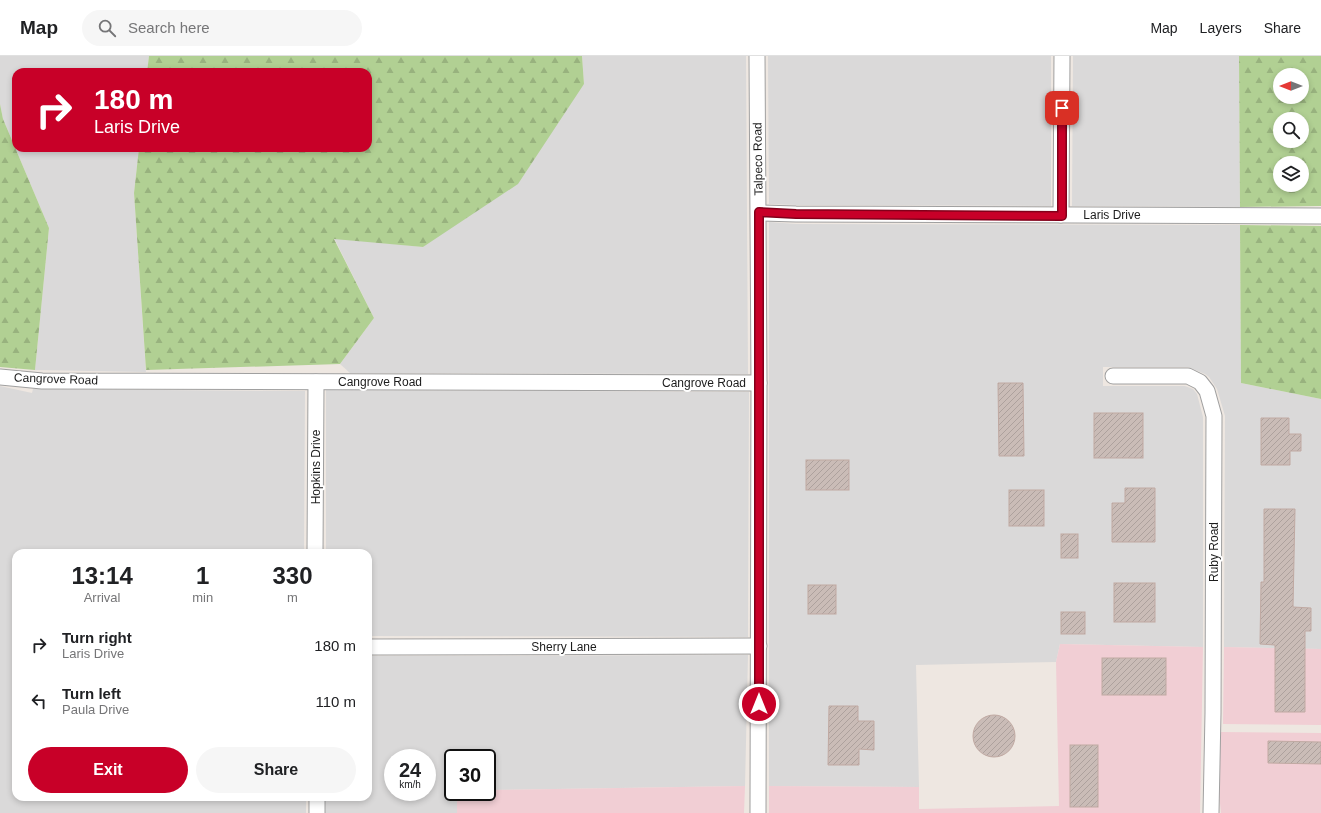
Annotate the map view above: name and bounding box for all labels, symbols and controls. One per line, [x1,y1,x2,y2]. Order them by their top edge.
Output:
search box [82,10,362,46]
text: Map [20,17,58,38]
icon: search [96,17,118,39]
text: Search here [128,19,210,36]
text: Map [1150,20,1178,36]
text: Layers [1200,20,1242,36]
text: Share [1264,20,1301,36]
north arrow [1273,68,1309,104]
map controls [1273,68,1309,192]
icon: right [28,84,80,136]
text: 180 m [94,84,173,115]
pin [1045,91,1079,125]
icon: arrive [1051,97,1073,119]
button: search [1273,112,1309,148]
text: Laris Drive [94,117,180,137]
street label: Talpeco Road [750,122,766,196]
button: layers [1273,156,1309,192]
street label: Laris Drive [1083,208,1141,222]
street label: Cangrove Road [14,371,98,387]
street label: Cangrove Road [338,375,422,389]
street label: Cangrove Road [662,376,746,390]
street label: Hopkins Drive [309,429,323,504]
street label: Ruby Road [1207,522,1221,582]
text: 13:14 [71,562,133,589]
text: 1 [196,562,209,589]
text: 330 [273,562,313,589]
text: Arrival [84,590,121,605]
text: min [192,590,213,605]
text: m [287,590,298,605]
text: Turn right [62,629,132,646]
icon: right [28,634,50,656]
text: 180 m [314,637,356,654]
street label: Sherry Lane [531,640,597,654]
text: Laris Drive [62,646,124,661]
position arrow [738,683,780,725]
text: Turn left [62,685,121,702]
icon: left [28,690,50,712]
text: 110 m [315,693,356,710]
text: Paula Drive [62,702,129,717]
button: Exit [28,747,188,793]
button: Share [196,747,356,793]
speed limit sign: 30 [444,749,496,801]
text: 24 [399,759,421,781]
text: km/h [399,779,421,790]

